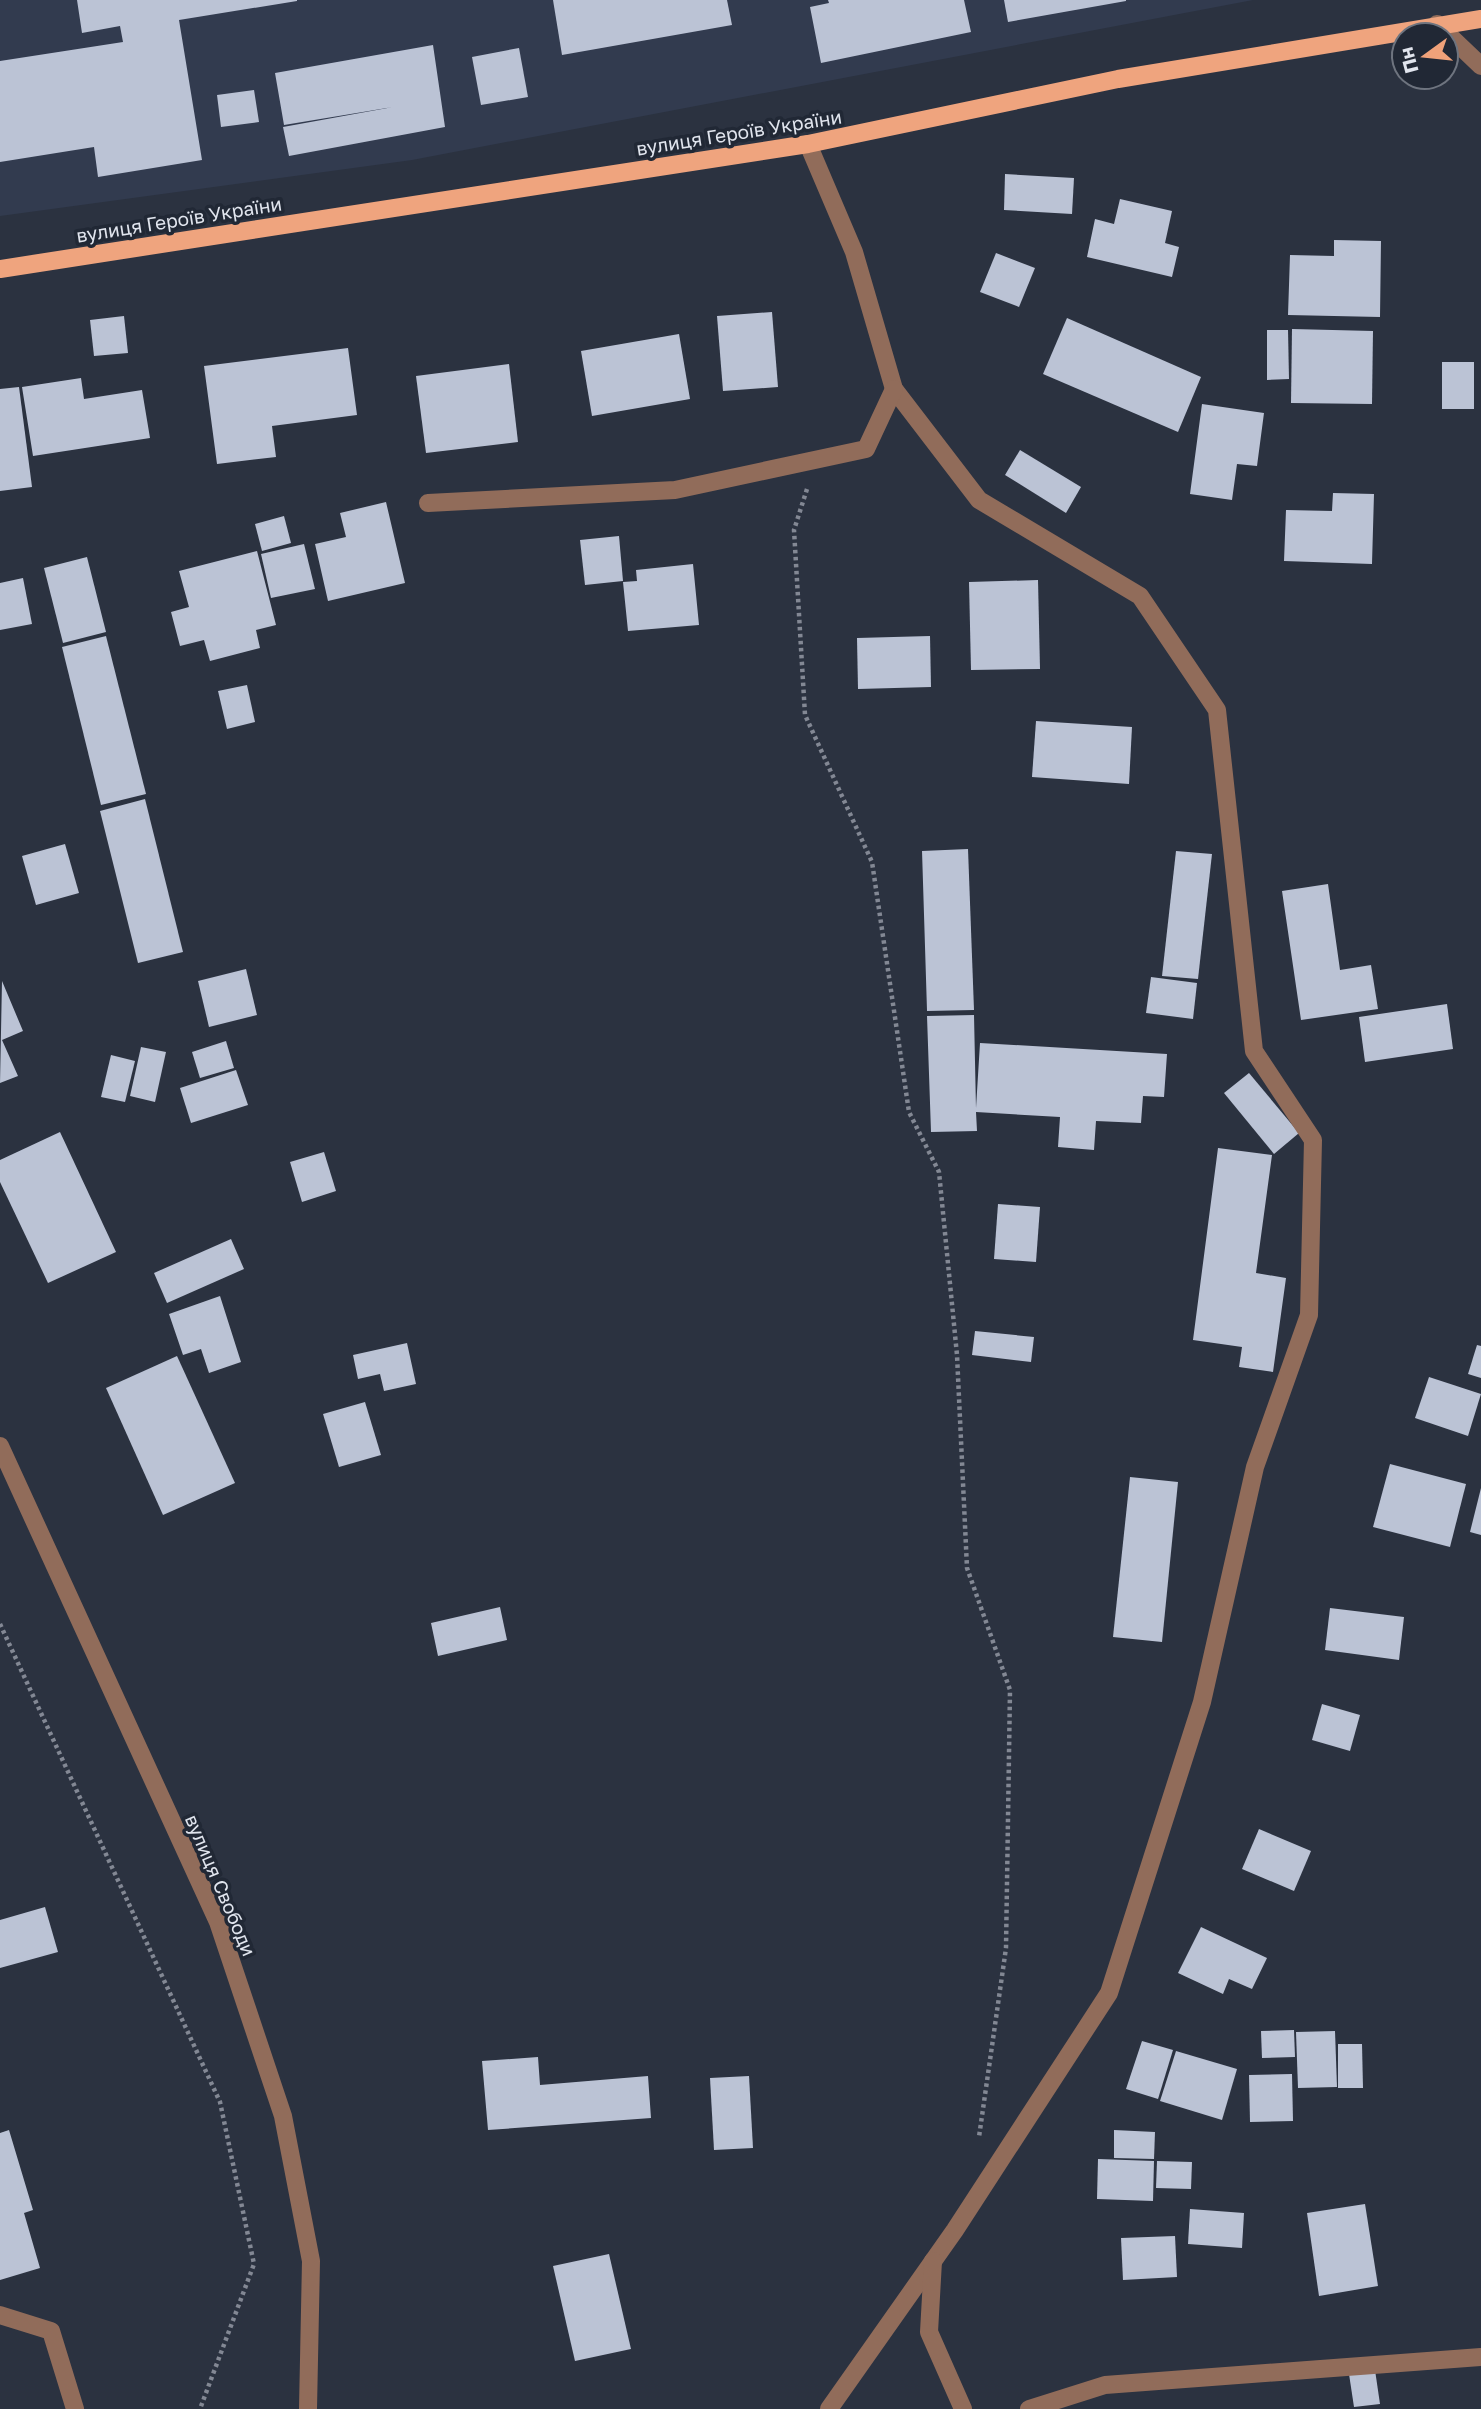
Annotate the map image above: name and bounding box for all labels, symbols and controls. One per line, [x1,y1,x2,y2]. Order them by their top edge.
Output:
north arrow [1390,21,1460,91]
text: Пн [1394,45,1423,76]
street label: вулиця Героїв України [635,104,843,160]
street label: вулиця Героїв України [75,191,283,247]
street label: вулиця Свободи [181,1811,261,1959]

